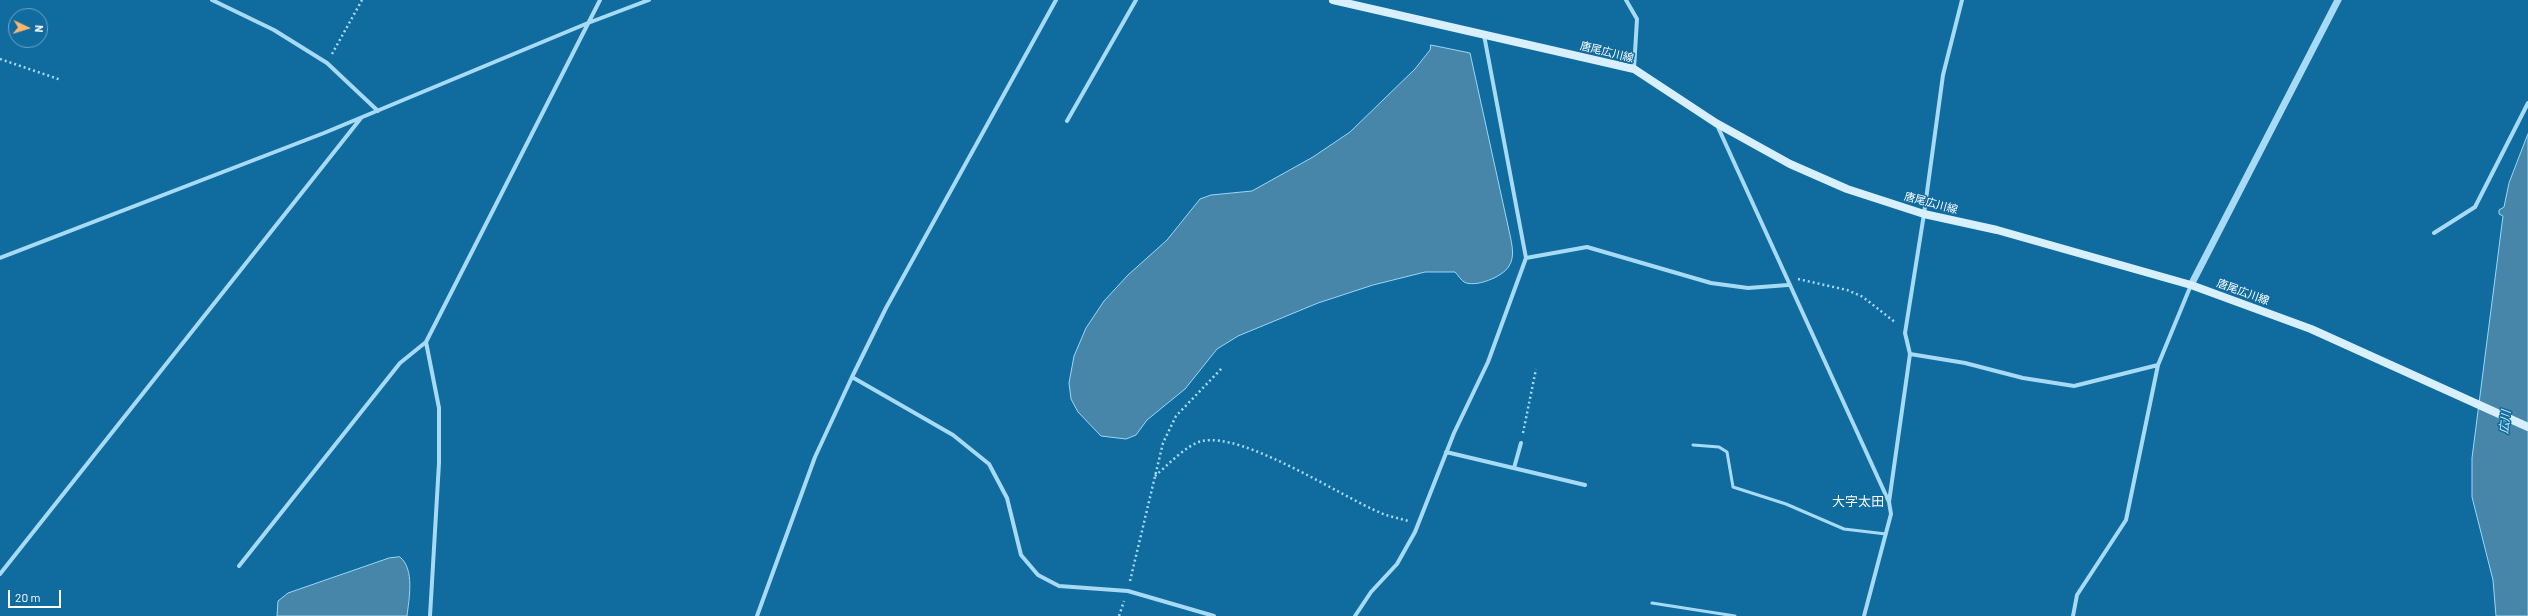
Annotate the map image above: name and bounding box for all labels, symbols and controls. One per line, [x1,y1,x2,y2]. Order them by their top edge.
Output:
north arrow [8,8,48,48]
text: N [33,25,46,33]
street label: 唐尾広川線 [1579,39,1635,65]
street label: 唐尾広川線 [1903,190,1959,216]
street label: 唐尾広川線 [2215,276,2271,308]
water label: 広川 [2497,409,2513,435]
district label: 大字太田 [1832,494,1884,510]
scale bar [10,582,63,608]
text: 20 m [15,590,41,604]

